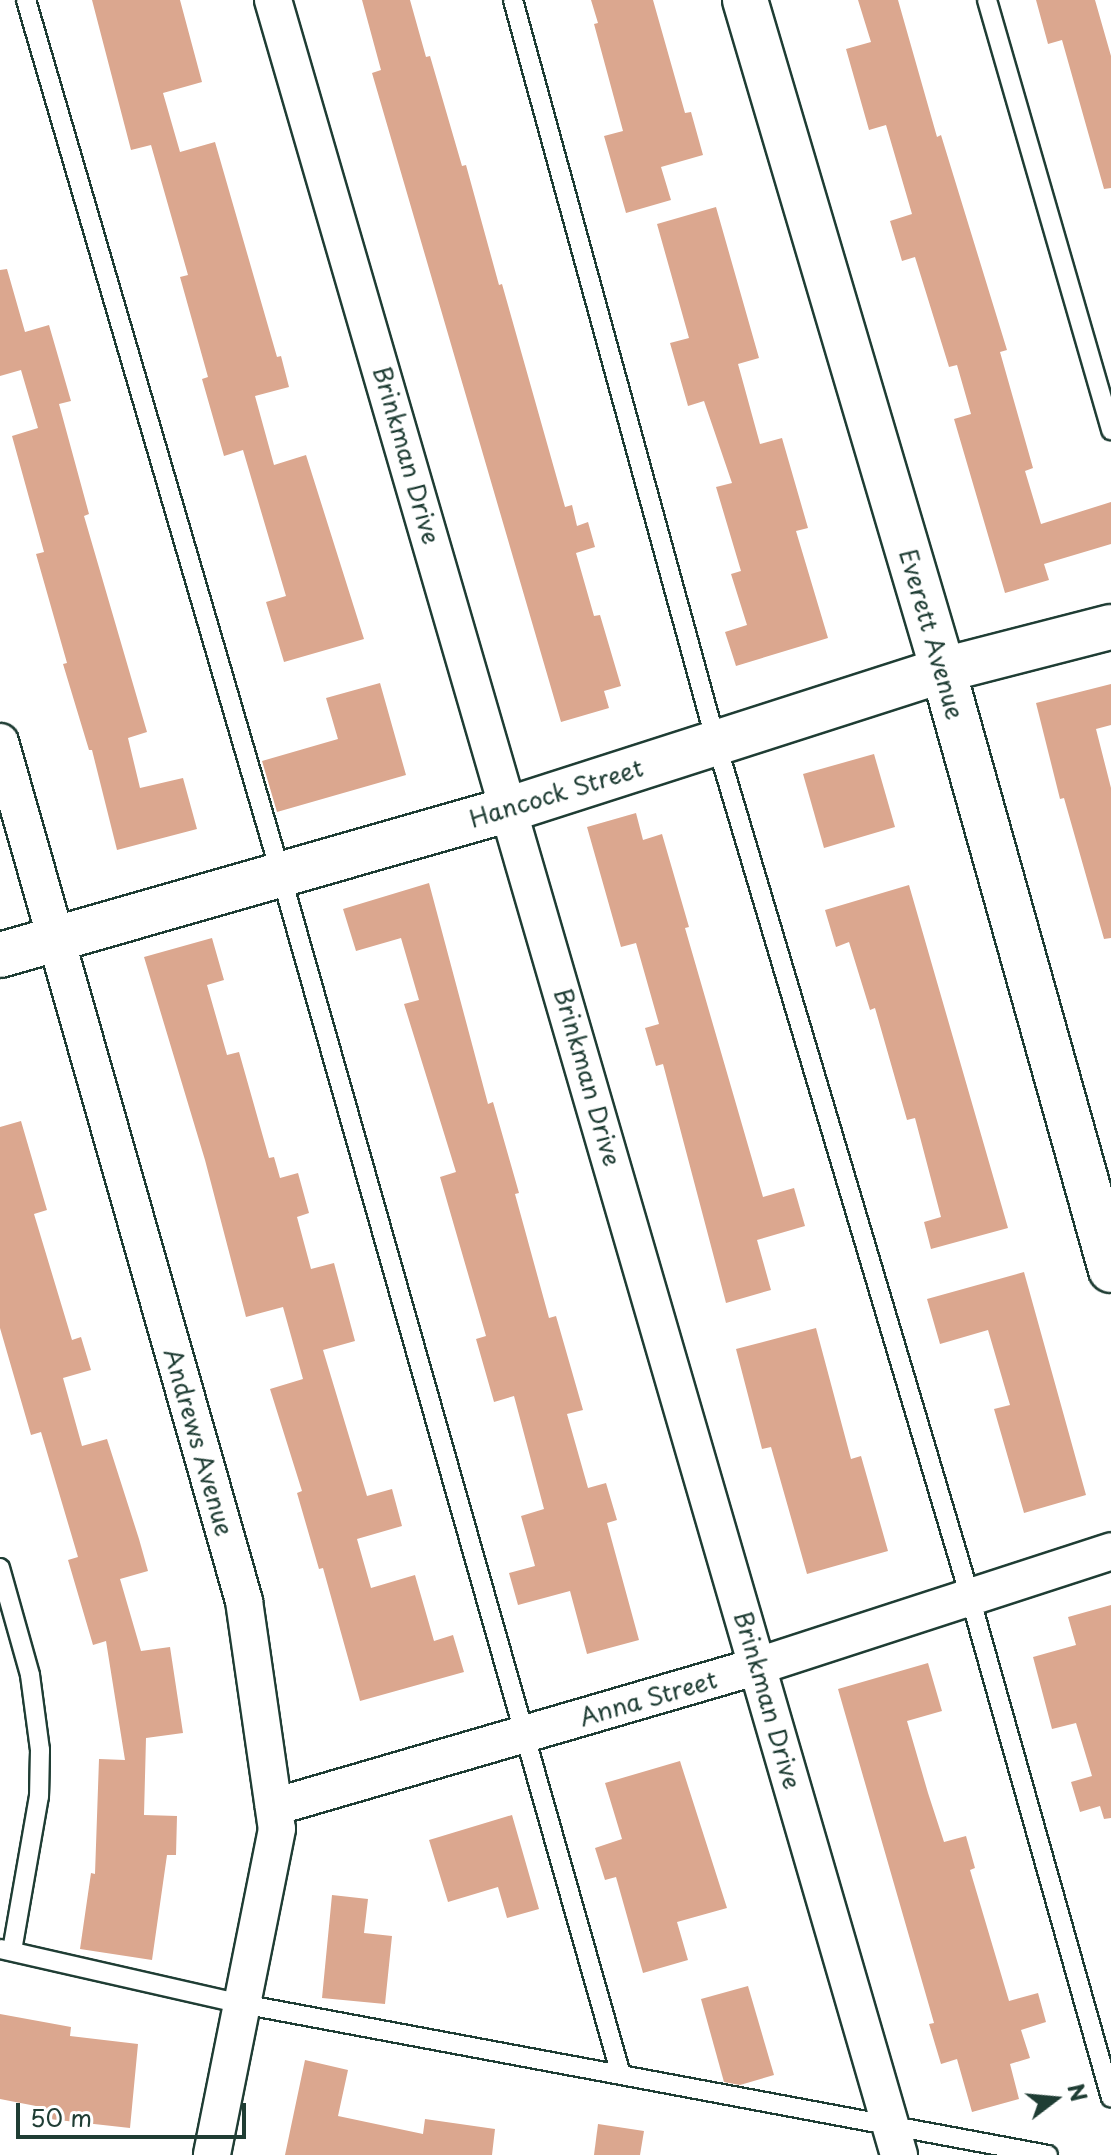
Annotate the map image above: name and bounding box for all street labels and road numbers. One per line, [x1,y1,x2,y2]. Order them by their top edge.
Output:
street label: Brinkman Drive [368,363,446,547]
street label: Everett Avenue [894,547,970,721]
street label: Hancock Street [466,753,646,833]
street label: Brinkman Drive [549,985,627,1169]
street label: Andrews Avenue [159,1346,239,1538]
street label: Brinkman Drive [729,1608,807,1792]
street label: Anna Street [576,1665,720,1731]

